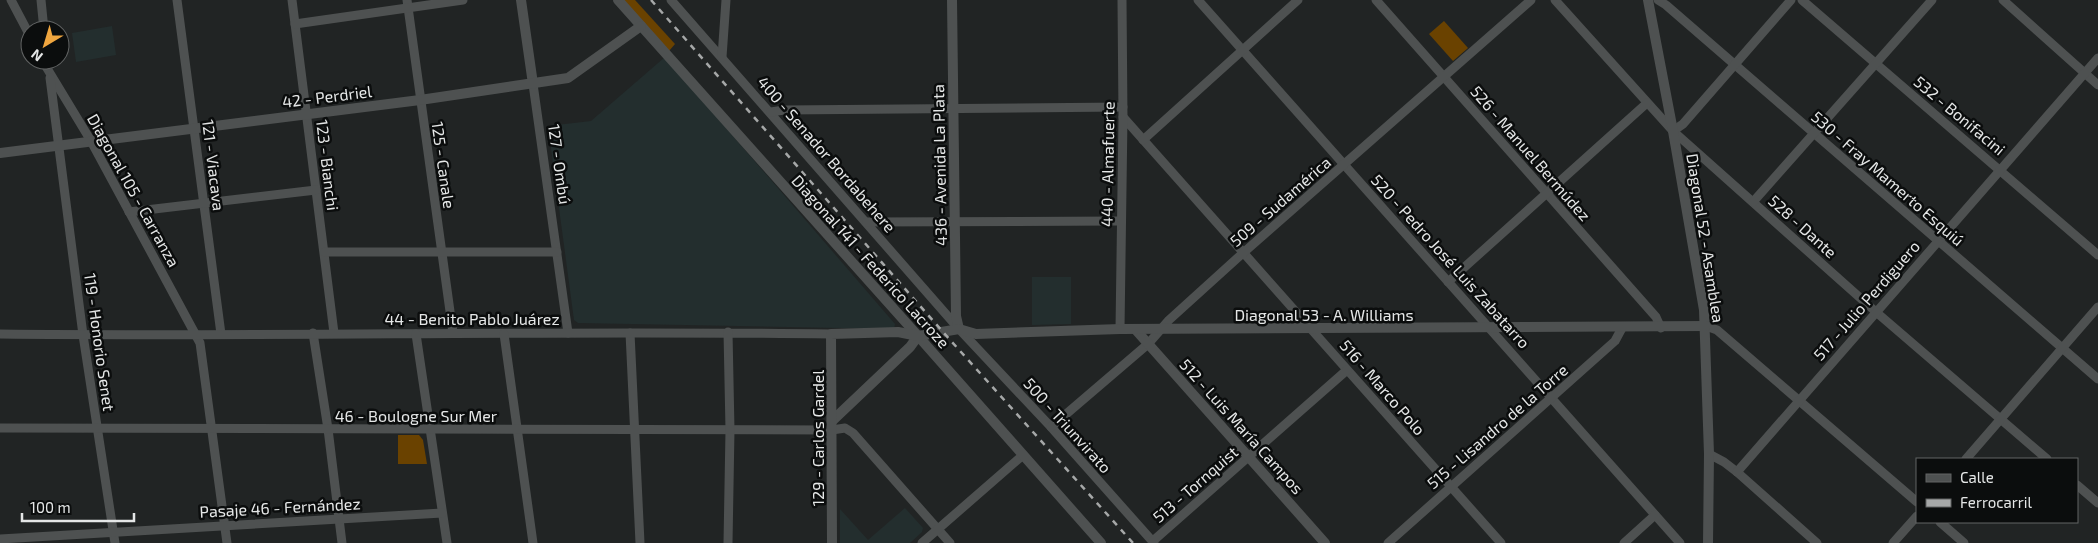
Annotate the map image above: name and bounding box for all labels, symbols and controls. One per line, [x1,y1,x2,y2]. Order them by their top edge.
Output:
north arrow [20,20,70,70]
text: N [27,46,46,65]
street label: 532 - Bonifacini [1911,71,2009,159]
street label: 400 - Senador Bordabehere [754,72,900,236]
street label: 42 - Perdriel [281,81,373,111]
street label: 526 - Manuel Bermúdez [1467,82,1595,224]
street label: 436 - Avenida La Plata [928,84,950,246]
street label: 440 - Almafuerte [1096,101,1118,227]
street label: 530 - Fray Mamerto Esquiú [1808,107,1968,249]
street label: Diagonal 105 - Carranza [84,110,184,270]
street label: 121 - Viacava [199,118,229,212]
street label: 123 - Bianchi [313,118,343,212]
street label: 125 - Canale [428,120,460,210]
street label: 127 - Ombú [545,123,575,205]
street label: 509 - Sudamérica [1226,152,1334,250]
street label: Diagonal 52 - Asamblea [1683,152,1729,324]
street label: Diagonal 141 - Federico Lacroze [788,170,954,352]
street label: 520 - Pedro José Luis Zabatarro [1368,170,1534,352]
street label: 528 - Dante [1765,191,1841,261]
street label: 517 - Julio Perdiguero [1809,236,1923,364]
street label: 119 - Honorio Senet [81,272,119,412]
street label: Diagonal 53 - A. Williams [1234,305,1414,324]
street label: 44 - Benito Pablo Juárez [384,309,560,328]
street label: 516 - Marco Polo [1336,335,1430,439]
street label: 512 - Luis María Campos [1176,355,1308,497]
street label: 515 - Lisandro de la Torre [1423,360,1571,492]
street label: 129 - Carlos Gardel [808,370,827,506]
street label: 500 - Triunvirato [1020,374,1116,476]
street label: 46 - Boulogne Sur Mer [335,406,498,425]
street label: 513 - Tornquist [1149,442,1241,526]
legend [1916,458,2078,523]
text: Calle [1960,468,1994,486]
scale bar [22,490,135,522]
street label: Pasaje 46 - Fernández [199,493,361,522]
text: Ferrocarril [1960,493,2033,511]
text: 100 m [30,498,71,516]

